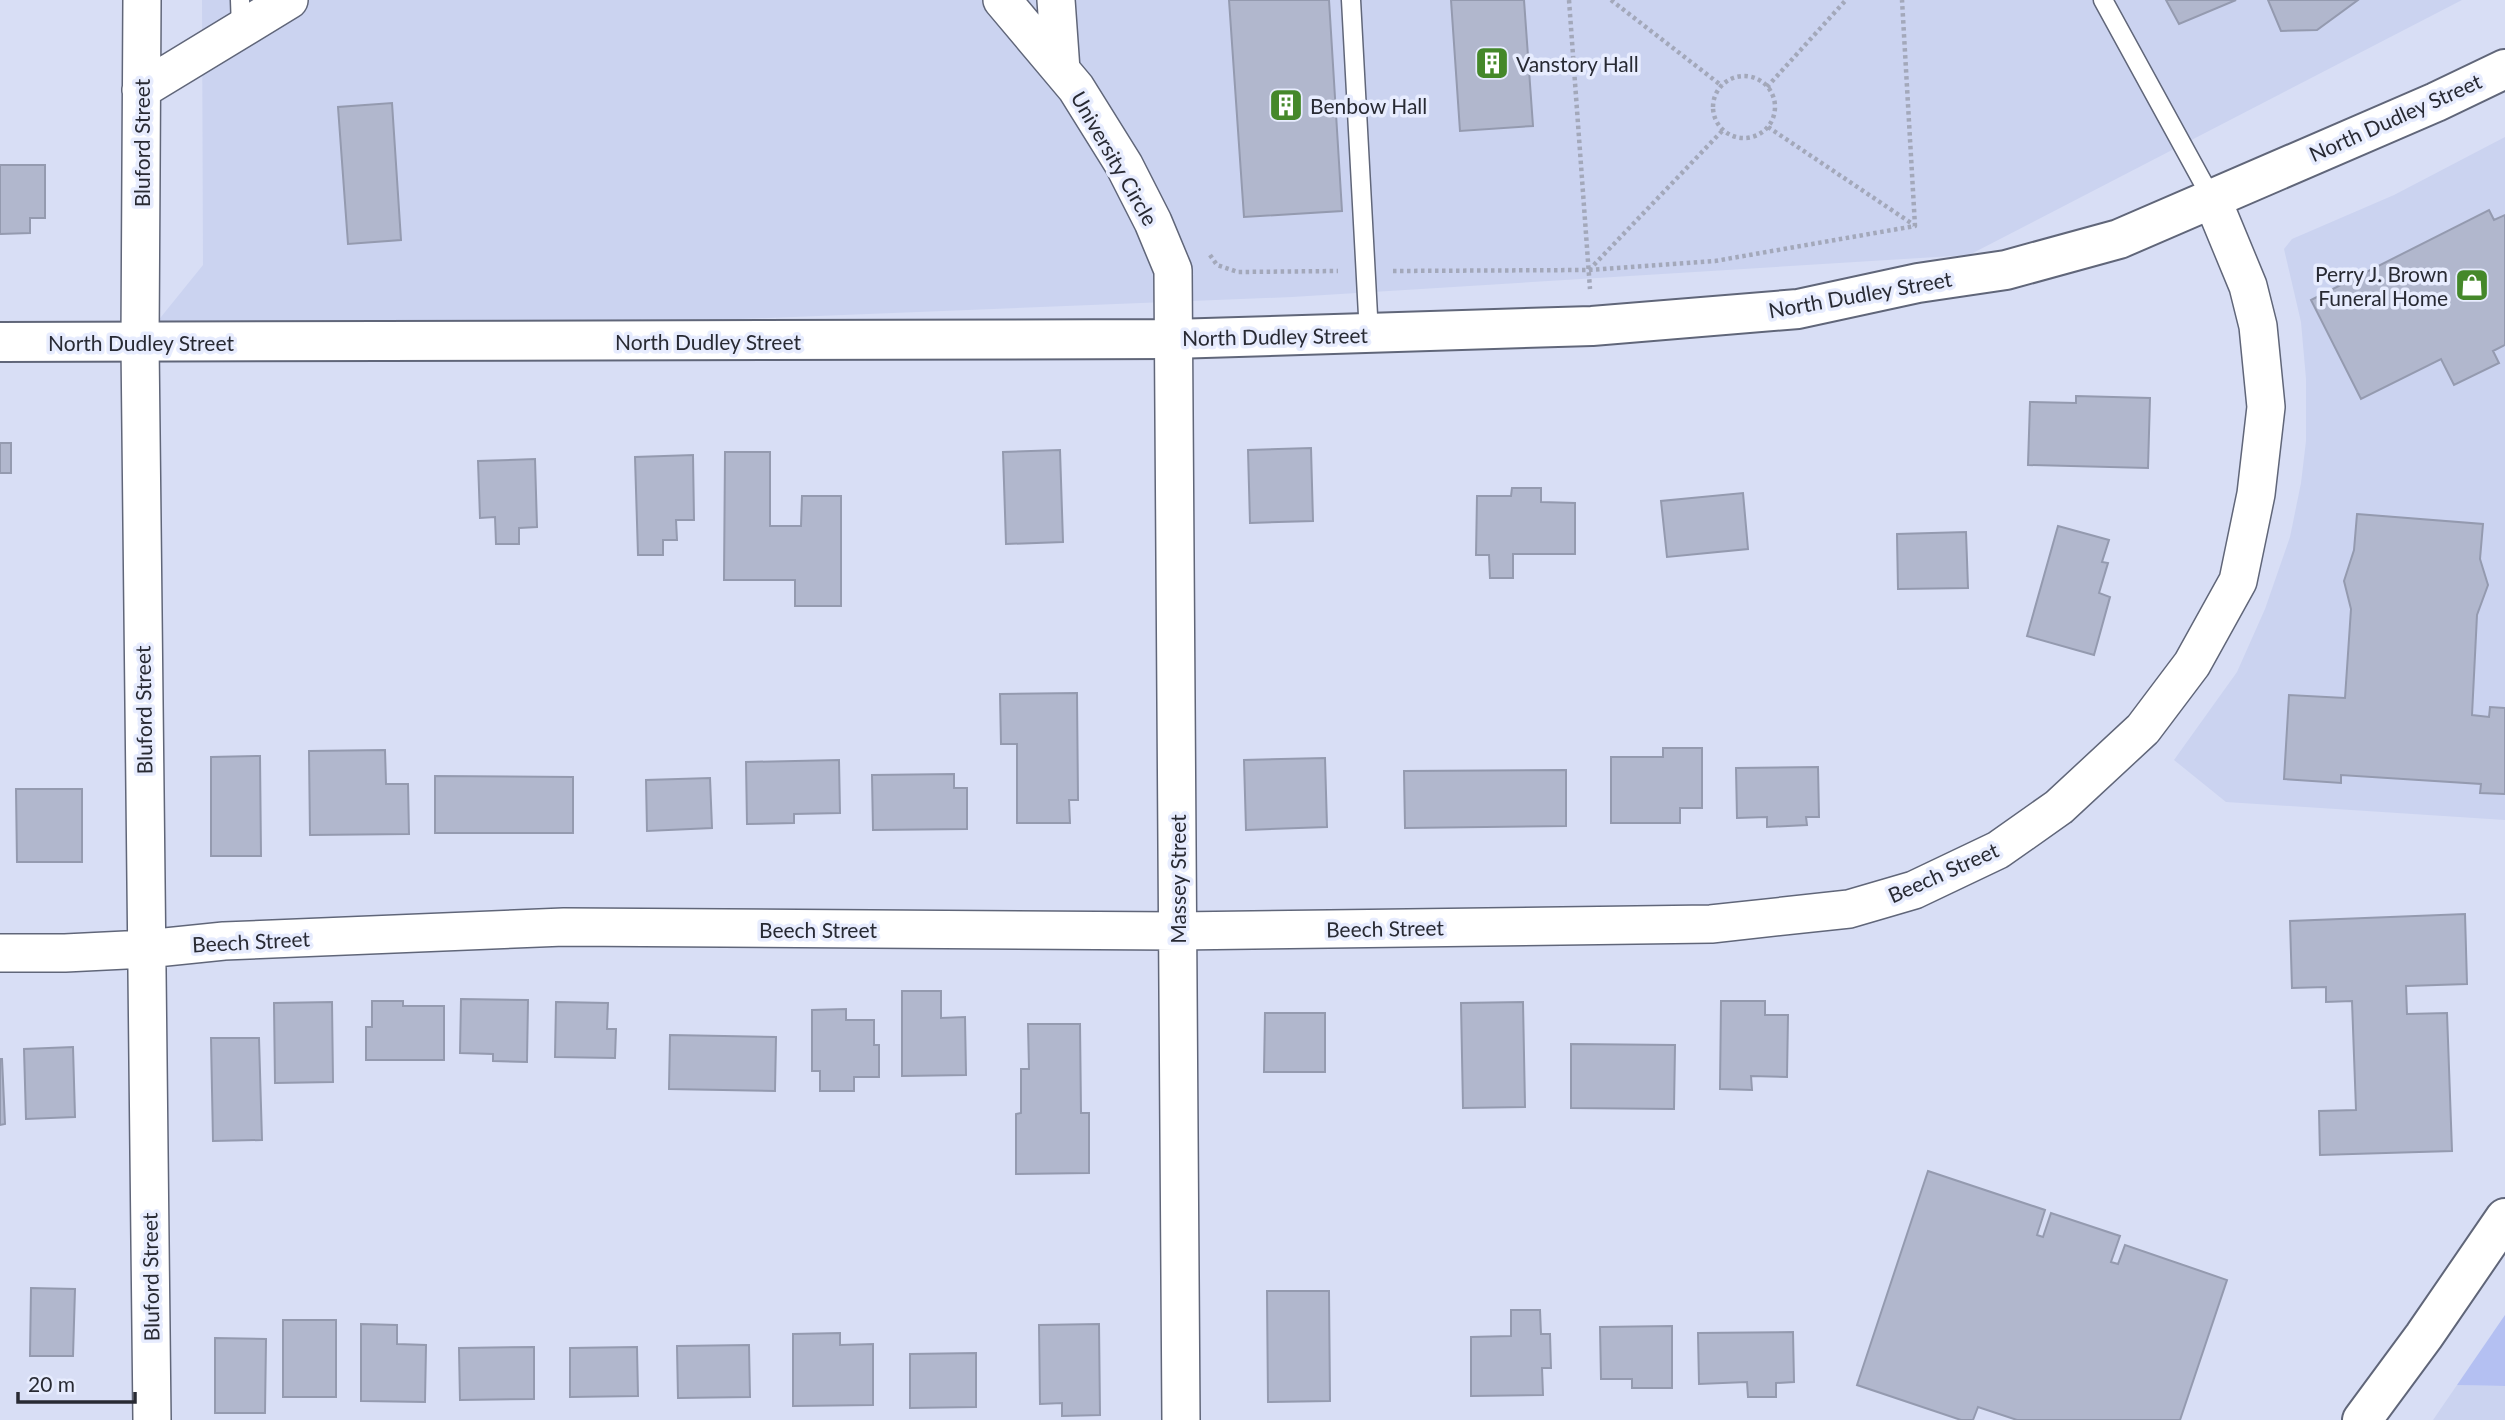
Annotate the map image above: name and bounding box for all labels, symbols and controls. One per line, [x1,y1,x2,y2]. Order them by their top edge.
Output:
building icon: Vanstory Hall [1473,44,1511,82]
place label: Vanstory Hall [1516,51,1639,76]
street label: North Dudley Street [2305,68,2485,166]
street label: Bluford Street [129,78,154,207]
street label: University Circle [1066,86,1164,230]
building icon: Benbow Hall [1267,86,1305,124]
place label: Benbow Hall [1310,93,1427,118]
place label: Perry J. Brown Funeral Home [2315,261,2448,310]
street label: North Dudley Street [1766,265,1954,322]
shop icon: Perry J. Brown Funeral Home [2453,266,2491,304]
street label: North Dudley Street [1182,322,1369,350]
street label: North Dudley Street [615,329,801,354]
street label: North Dudley Street [48,330,234,355]
street label: Bluford Street [129,645,157,775]
street label: Massey Street [1165,814,1190,944]
street label: Beech Street [1884,836,2002,907]
street label: Beech Street [1326,914,1445,942]
street label: Beech Street [759,917,877,942]
street label: Beech Street [191,925,311,957]
street label: Bluford Street [136,1212,164,1342]
scale bar [18,1360,135,1404]
text: 20 m [28,1371,75,1396]

